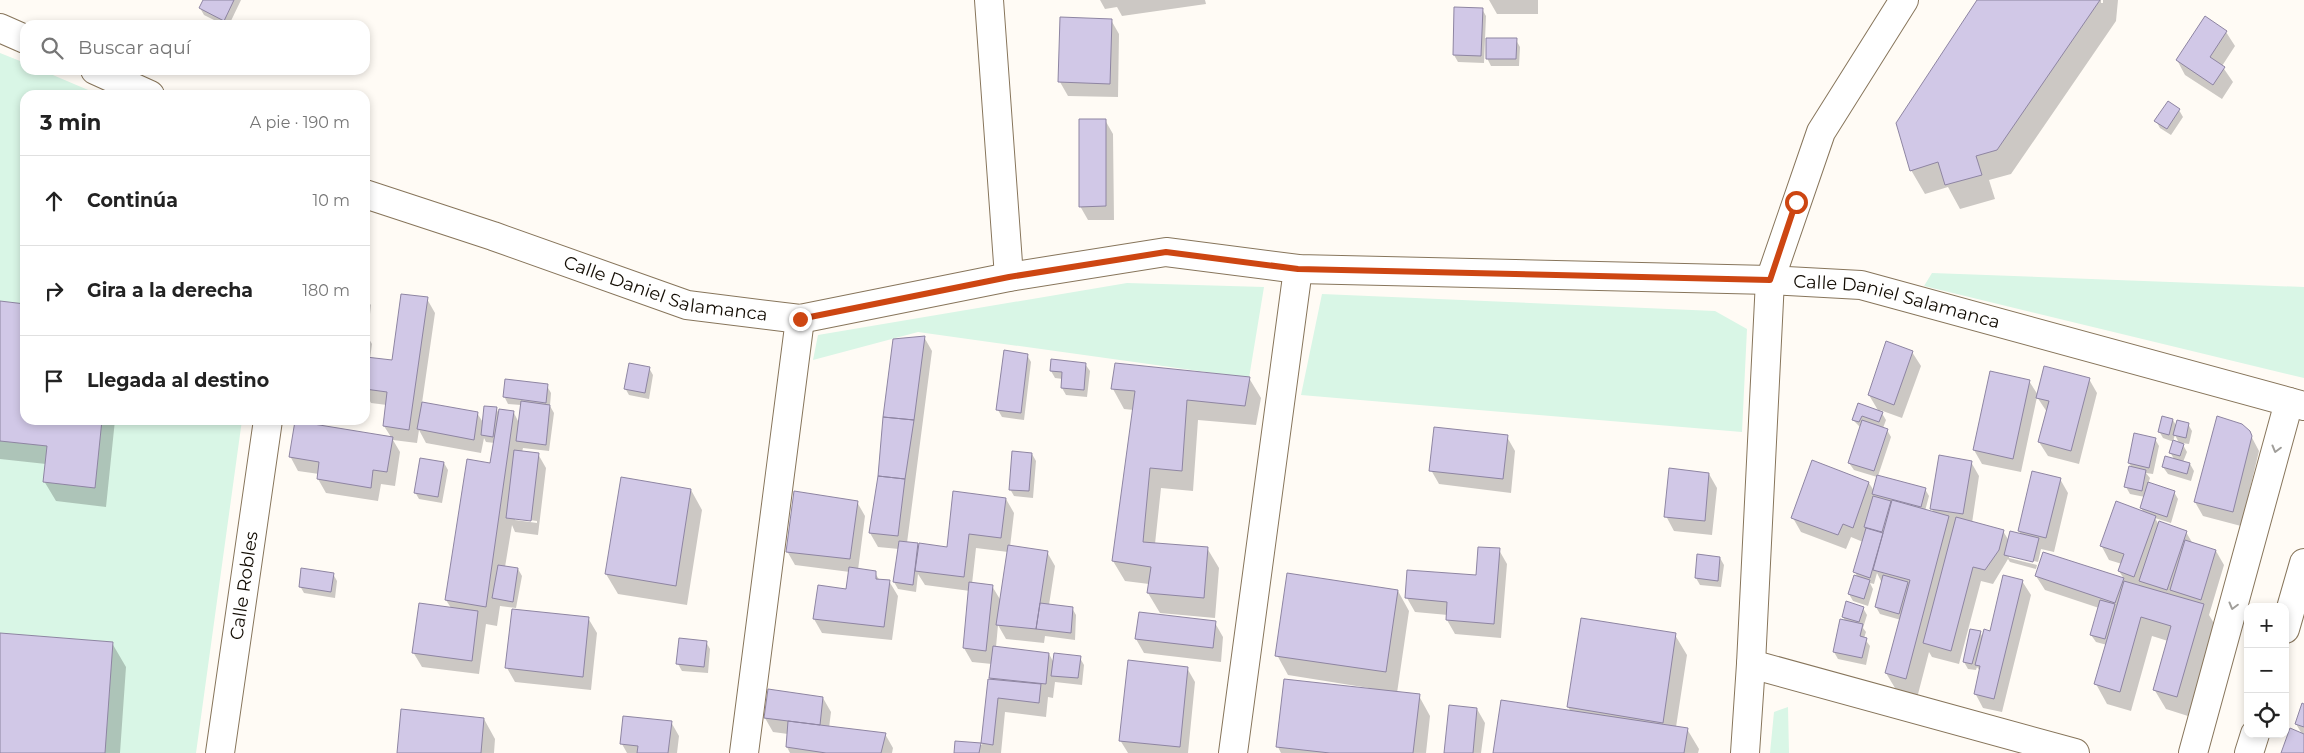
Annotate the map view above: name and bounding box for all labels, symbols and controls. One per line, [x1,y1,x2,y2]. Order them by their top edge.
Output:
search box [20,20,370,75]
icon: search [38,34,66,62]
text: Buscar aquí [78,36,191,59]
text: 3 min [40,110,101,135]
text: A pie · 190 m [250,113,350,132]
icon: ahead [40,187,68,215]
text: Continúa [87,189,178,212]
text: 10 m [312,191,350,210]
route start [1785,191,1808,214]
street label: Calle Daniel Salamanca [561,251,769,326]
street label: Calle Daniel Salamanca [1793,270,2002,333]
icon: right [40,277,68,305]
text: Gira a la derecha [87,279,253,302]
text: 180 m [302,281,350,300]
route end [789,308,812,331]
icon: arrive [40,367,68,395]
text: Llegada al destino [87,369,269,392]
one-way arrow [2271,445,2282,453]
street label: Calle Robles [225,530,263,642]
one-way arrow [2229,601,2239,609]
map controls [2244,603,2289,738]
button: + [2244,603,2289,648]
button: − [2244,648,2289,693]
button: locate [2244,693,2289,738]

